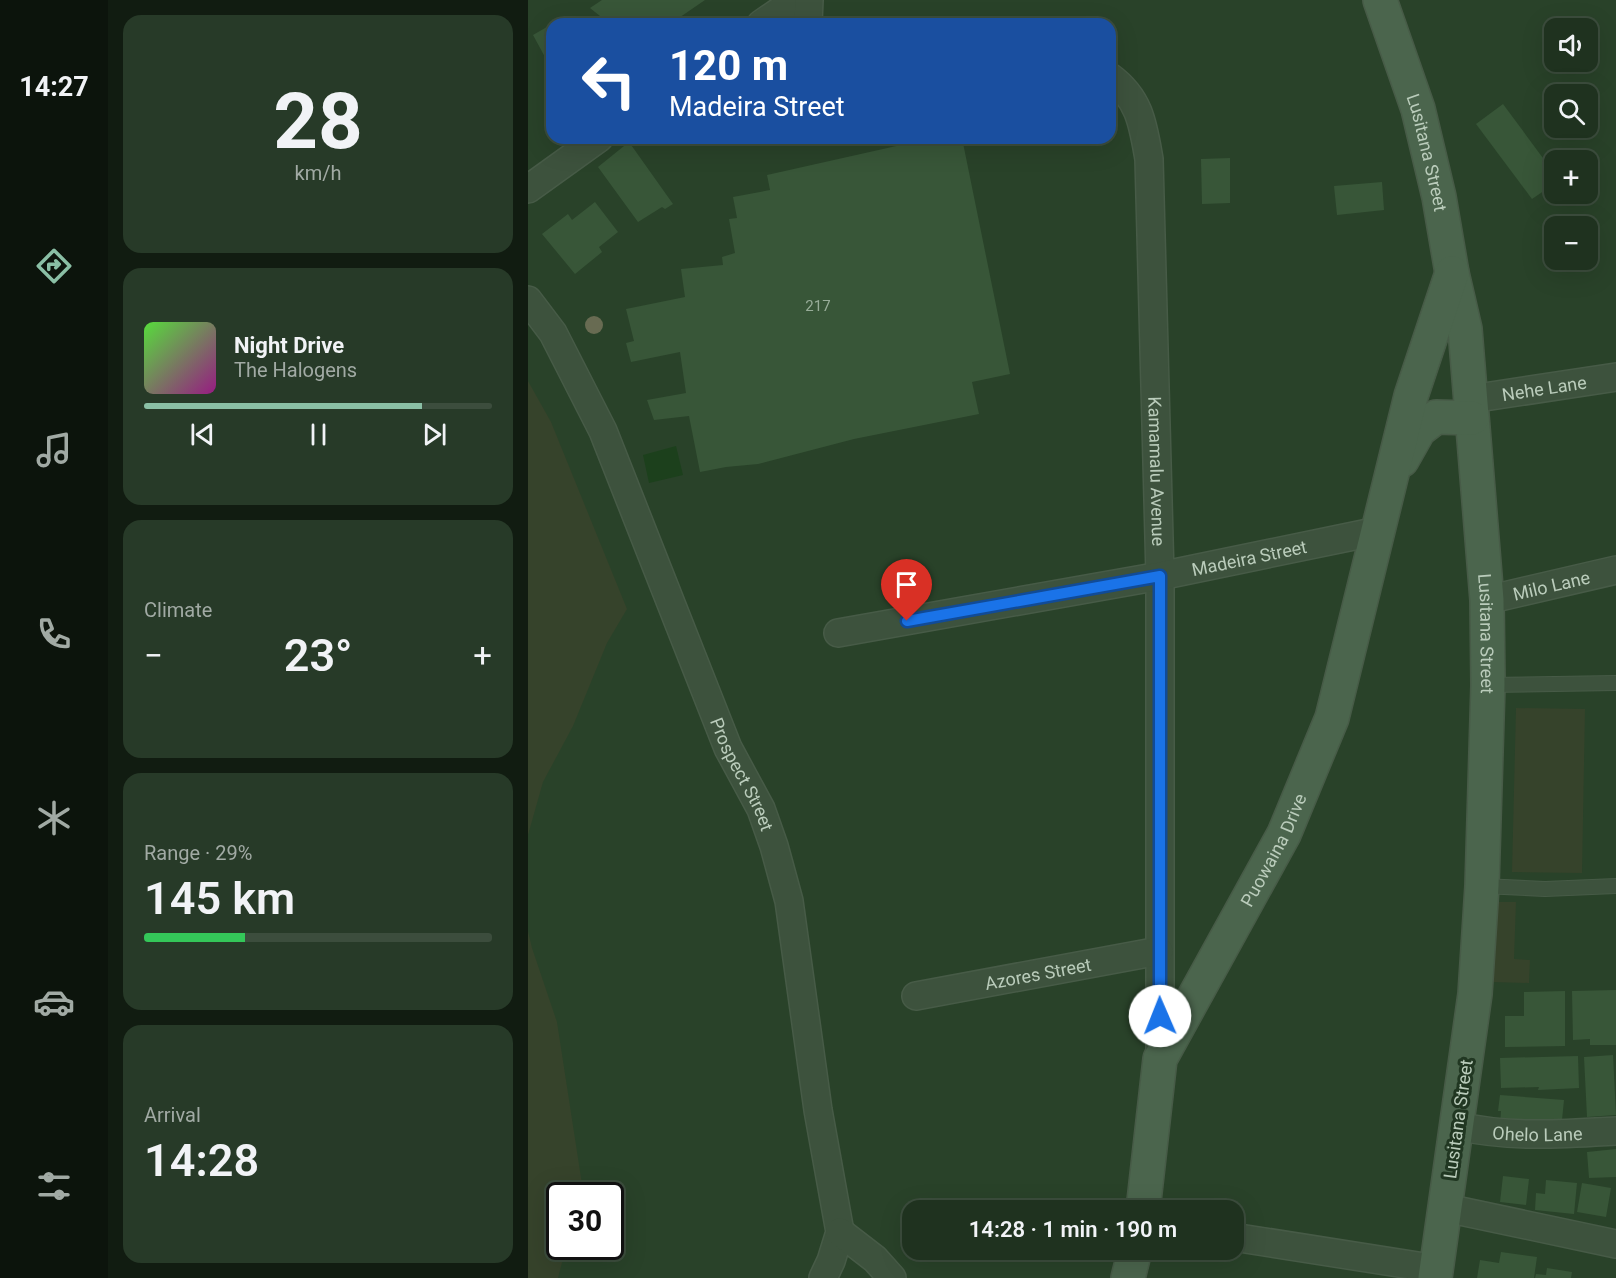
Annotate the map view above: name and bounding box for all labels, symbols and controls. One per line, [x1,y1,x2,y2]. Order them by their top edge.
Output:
map controls [1544,18,1598,270]
button: sound [1544,18,1598,72]
text: 120 m [669,41,788,90]
icon: left [570,42,648,120]
text: 14:27 [19,71,89,103]
text: 28 [273,76,363,167]
button: search [1544,84,1598,138]
text: Madeira Street [669,91,845,123]
street label: Lusitana Street [1403,91,1452,213]
button: + [1544,150,1598,204]
text: km/h [295,161,341,185]
button: − [1544,216,1598,270]
icon: directions [33,245,75,287]
house number: 217 [805,297,831,315]
text: Night Drive [234,333,344,358]
text: The Halogens [234,358,357,382]
street label: Nehe Lane [1500,371,1588,405]
street label: Kamamalu Avenue [1145,396,1170,546]
icon: previous [186,418,219,451]
icon: pause [302,418,335,451]
icon: next [418,418,451,451]
icon: music [33,429,75,471]
street label: Madeira Street [1190,535,1309,580]
pin [881,559,932,621]
street label: Milo Lane [1511,566,1592,604]
icon: arrive [890,568,923,601]
street label: Lusitana Street [1474,573,1499,694]
text: Climate [144,598,212,622]
icon: phone [33,613,75,655]
text: 23° [284,629,352,682]
text: − [144,636,163,675]
text: + [473,636,492,675]
street label: Prospect Street [706,714,778,834]
street label: Puowaina Drive [1236,790,1310,910]
icon: climate [33,797,75,839]
text: Range · 29% [144,841,252,865]
text: 145 km [144,872,295,925]
street label: Azores Street [983,953,1093,994]
icon: car [33,981,75,1023]
position arrow [1128,984,1192,1048]
street label: Lusitana Street [1439,1058,1477,1180]
text: Arrival [144,1103,201,1127]
street label: Ohelo Lane [1492,1121,1583,1145]
text: 14:28 [144,1134,259,1187]
icon: filters [33,1165,75,1207]
speed limit sign: 30 [546,1182,624,1260]
text: 14:28 · 1 min · 190 m [969,1217,1177,1242]

